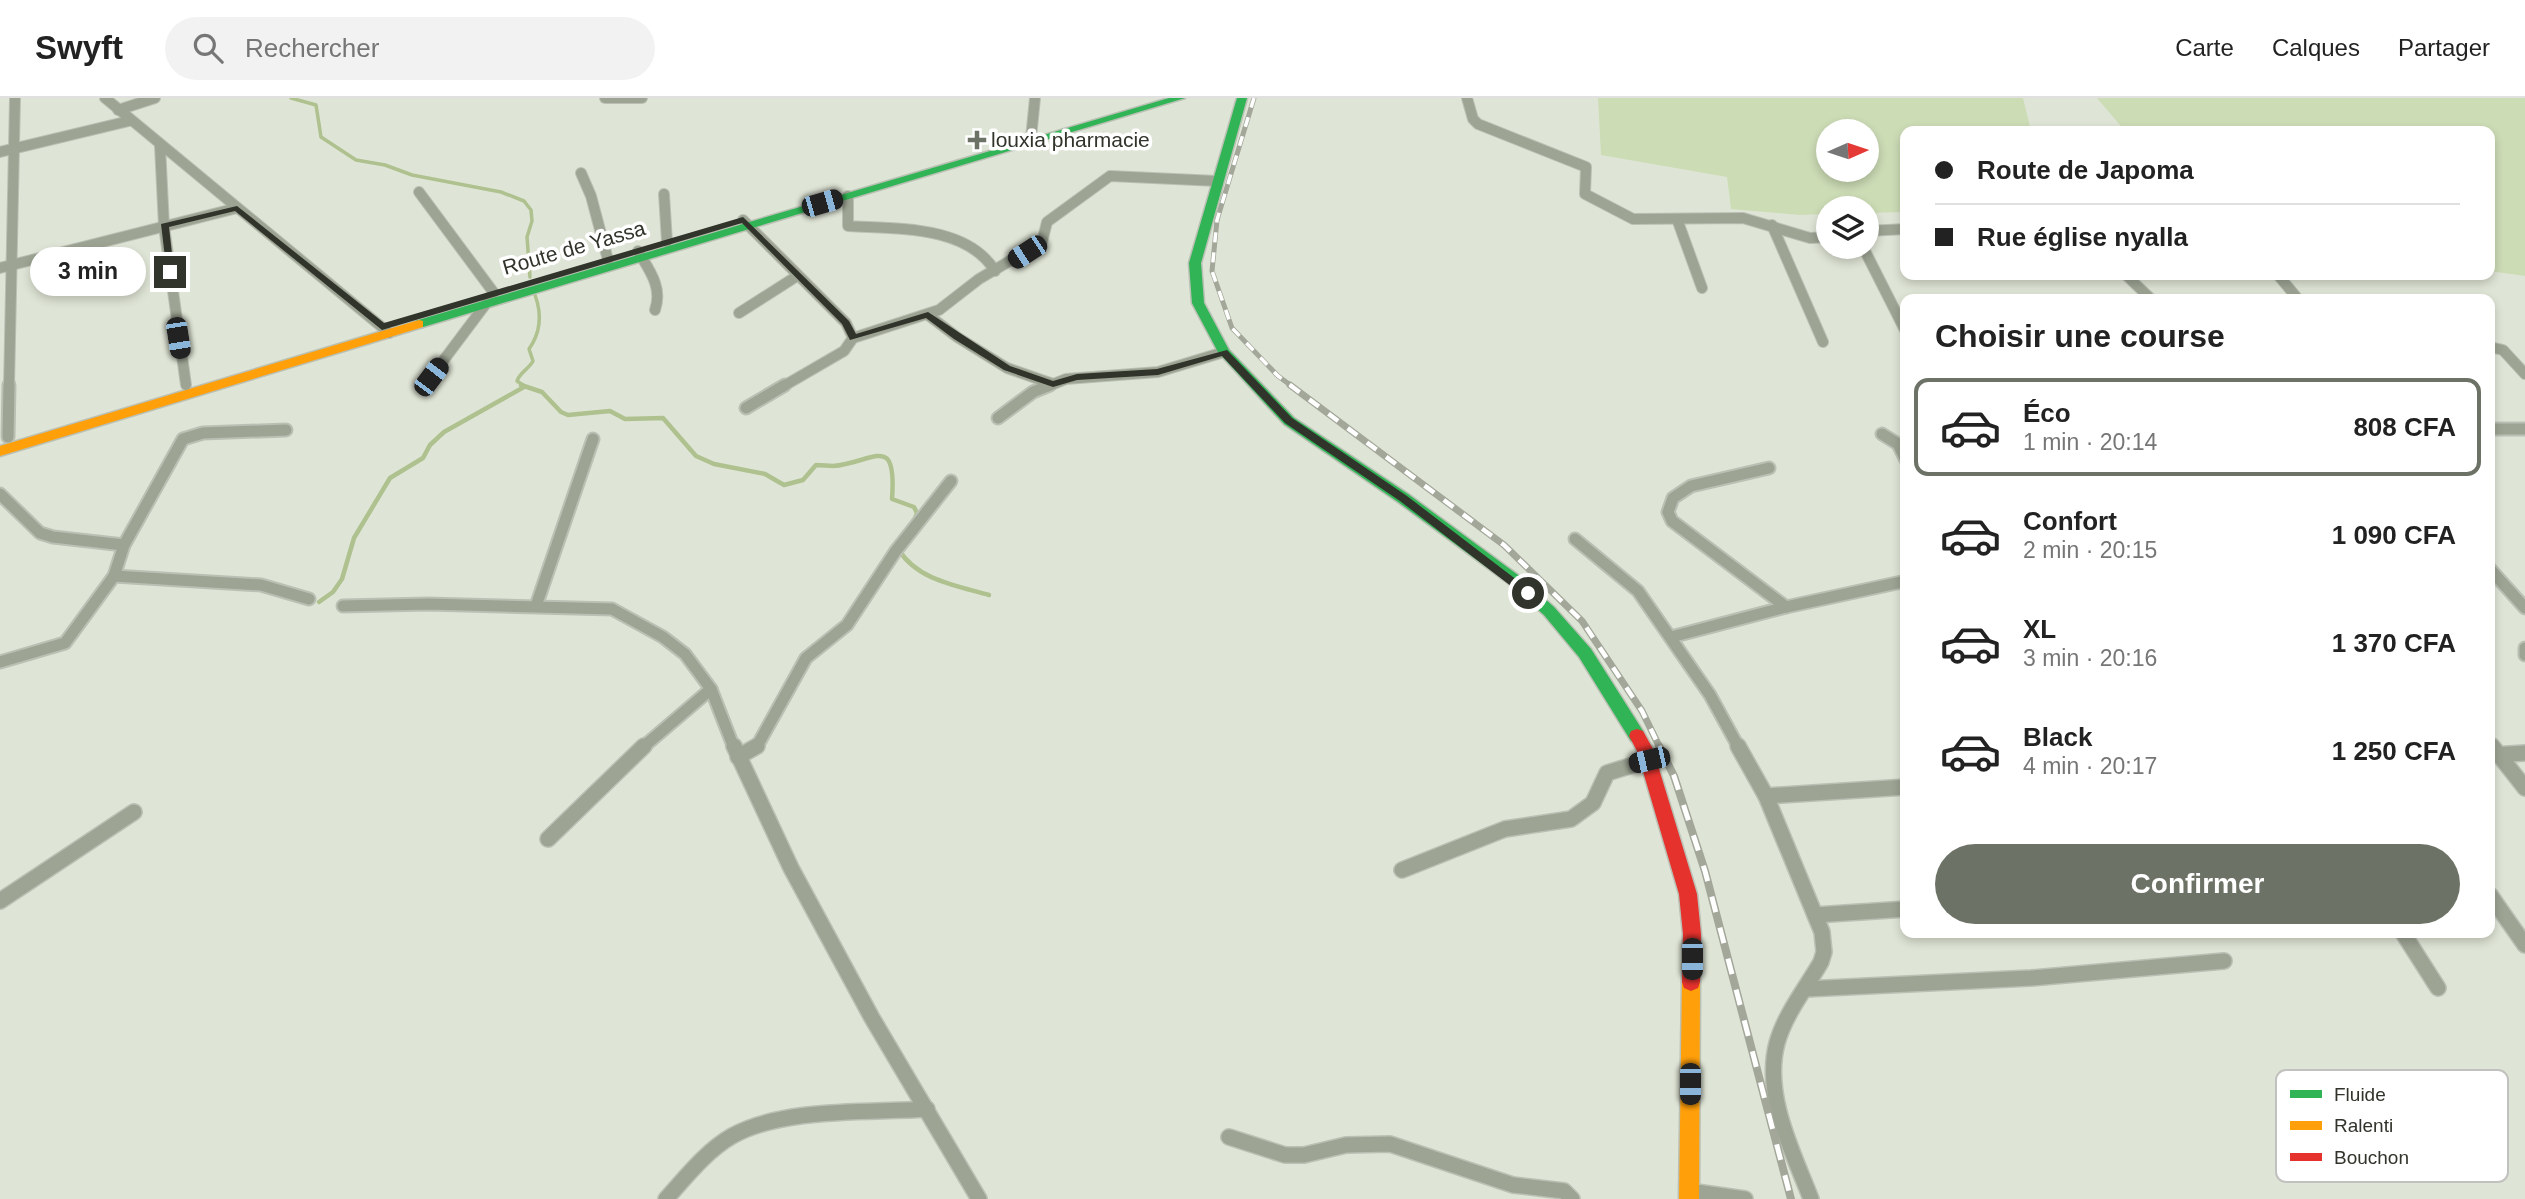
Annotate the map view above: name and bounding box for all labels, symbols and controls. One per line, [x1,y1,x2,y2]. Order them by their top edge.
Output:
search box [165,17,655,80]
text: Swyft [35,29,123,66]
icon: search [189,29,227,67]
text: Rechercher [245,33,379,63]
text: Carte [2175,34,2234,61]
text: Calques [2272,34,2360,61]
text: Partager [2398,34,2490,61]
north arrow [1816,119,1880,182]
map controls [1816,119,1879,259]
place label: louxia pharmacie [991,128,1150,151]
marker: louxia pharmacie [969,132,985,148]
text: Route de Japoma [1977,155,2194,185]
car [799,187,846,219]
button: layers [1816,196,1879,259]
street label: Route de Yassa [500,216,648,279]
text: Rue église nyalla [1977,222,2188,252]
car [1004,232,1051,272]
callout: 3 min [30,248,146,296]
route end [154,256,186,288]
text: 3 min [58,258,118,284]
car [165,316,192,360]
text: Choisir une course [1935,318,2225,354]
car [410,354,453,400]
icon: car [1939,396,2002,459]
text: Éco [2023,398,2071,428]
text: 808 CFA [2353,412,2456,442]
text: 1 min · 20:14 [2023,429,2157,455]
icon: car [1939,504,2002,567]
text: Confort [2023,506,2117,536]
text: 1 090 CFA [2332,520,2456,550]
text: 2 min · 20:15 [2023,537,2157,563]
route start [1512,577,1544,609]
icon: car [1939,612,2002,675]
text: XL [2023,614,2056,644]
text: 1 370 CFA [2332,628,2456,658]
text: 3 min · 20:16 [2023,645,2157,671]
icon: car [1939,720,2002,783]
text: Black [2023,722,2092,752]
text: 1 250 CFA [2332,736,2456,766]
car [1627,745,1672,775]
text: 4 min · 20:17 [2023,753,2157,779]
button: Confirmer [1935,844,2460,924]
car [1682,938,1703,980]
car [1680,1063,1701,1105]
legend [2276,1070,2508,1182]
text: Fluide [2334,1084,2386,1105]
text: Ralenti [2334,1115,2393,1136]
text: Bouchon [2334,1147,2409,1168]

